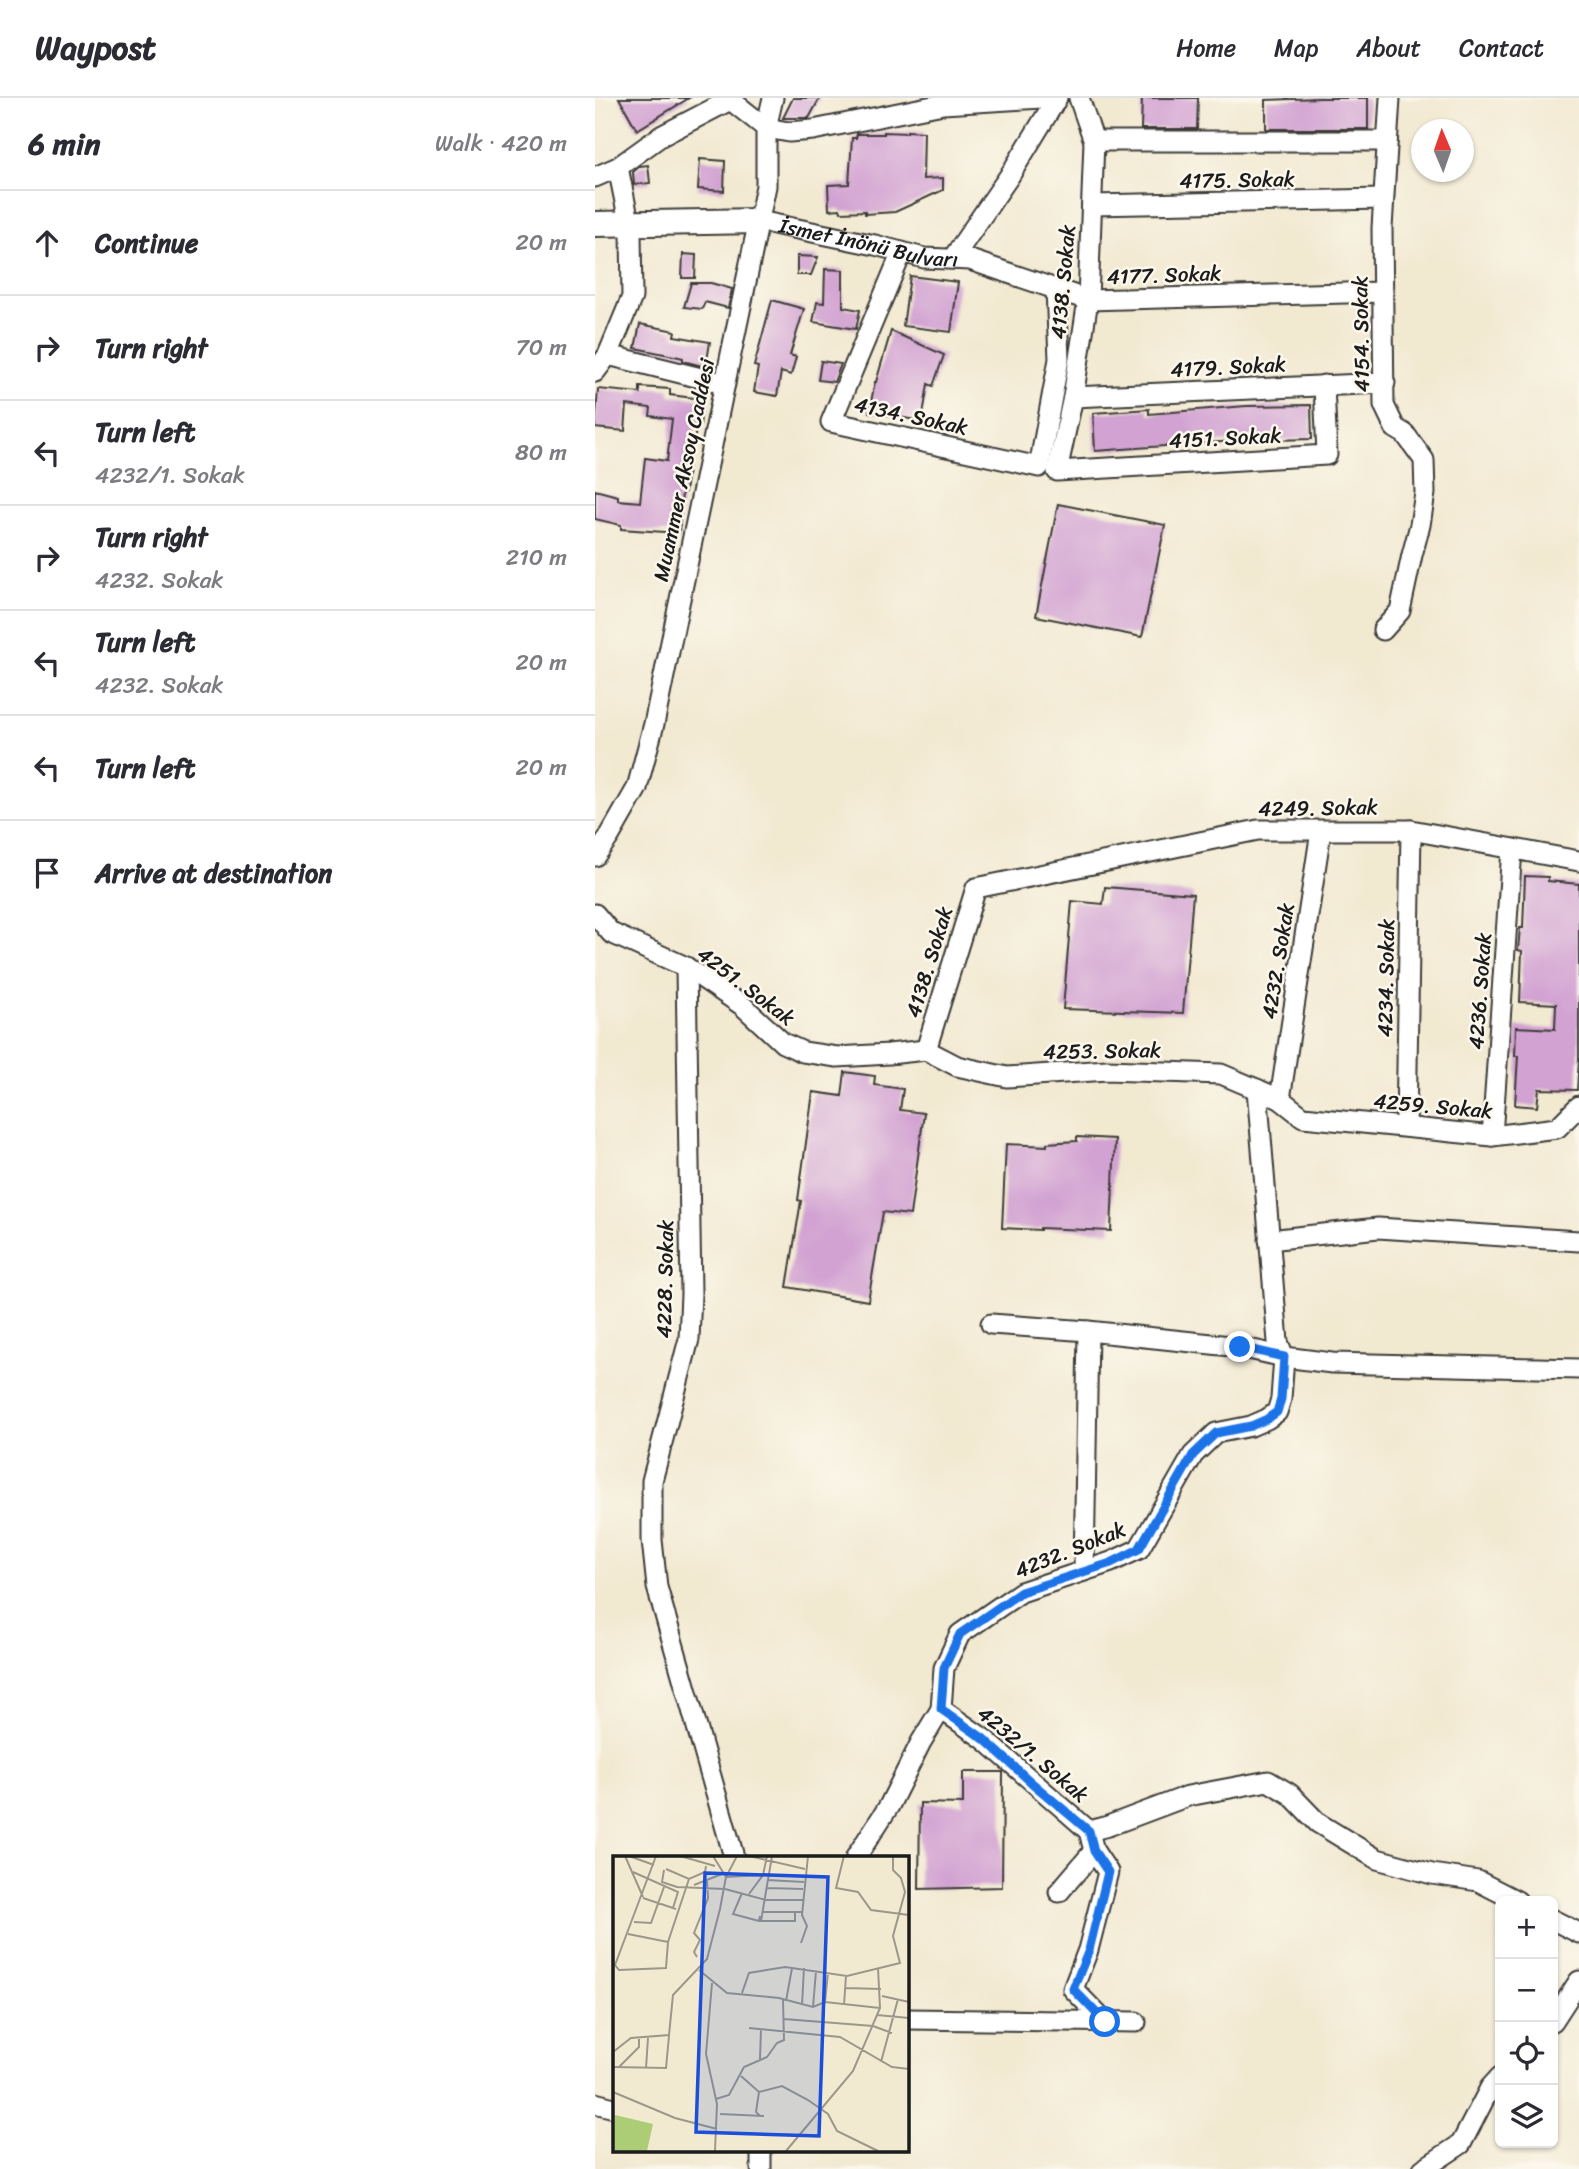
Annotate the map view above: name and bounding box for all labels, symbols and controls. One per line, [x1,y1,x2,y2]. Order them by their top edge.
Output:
text: Waypost [35,19,156,77]
text: Home [1176,27,1236,69]
text: Map [1274,27,1318,69]
text: About [1356,27,1421,69]
text: Contact [1459,27,1544,69]
text: 6 min [28,117,100,171]
north arrow [1411,119,1474,182]
text: Walk · 420 m [435,123,567,164]
street label: 4175. Sokak [1179,160,1295,200]
street label: İsmet İnönü Bulvarı [774,206,959,278]
text: Continue [95,220,198,266]
text: 20 m [516,222,567,263]
street label: 4138. Sokak [1039,223,1087,341]
icon: ahead [28,224,66,262]
street label: 4177. Sokak [1106,254,1222,296]
street label: 4154. Sokak [1341,275,1381,393]
text: Turn right [95,325,208,371]
text: 70 m [516,327,567,368]
icon: right [28,329,66,367]
street label: 4179. Sokak [1169,345,1287,389]
street label: Muammer Aksoy Caddesi [642,354,726,585]
street label: 4134. Sokak [851,385,971,447]
text: Turn left [95,409,195,455]
street label: 4151. Sokak [1168,416,1282,460]
text: 80 m [515,432,567,473]
icon: left [28,434,66,472]
text: 4232/1. Sokak [95,455,245,496]
text: Turn right [95,514,208,560]
text: 210 m [506,537,567,578]
icon: right [28,539,66,577]
text: 4232. Sokak [95,560,224,601]
text: Turn left [95,619,195,665]
text: 20 m [516,642,567,683]
icon: left [28,644,66,682]
text: 4232. Sokak [95,665,224,706]
text: Turn left [95,745,195,791]
text: 20 m [516,747,567,788]
icon: left [28,749,66,787]
street label: 4249. Sokak [1258,788,1378,828]
text: Arrive at destination [95,850,332,896]
icon: arrive [28,854,66,892]
street label: 4232. Sokak [1250,900,1306,1022]
street label: 4138. Sokak [894,902,964,1022]
street label: 4234. Sokak [1366,918,1406,1038]
street label: 4236. Sokak [1457,931,1503,1051]
street label: 4251. Sokak [688,936,804,1036]
street label: 4253. Sokak [1043,1031,1161,1071]
street label: 4259. Sokak [1372,1082,1494,1130]
street label: 4228. Sokak [645,1219,685,1339]
route end [1224,1331,1255,1362]
street label: 4232. Sokak [1008,1510,1132,1590]
street label: 4232/1. Sokak [968,1695,1098,1813]
inset map [613,1856,908,2152]
map controls [1495,1896,1558,2148]
button: + [1495,1896,1558,1959]
button: − [1495,1959,1558,2022]
route start [1089,2006,1120,2037]
button: locate [1495,2022,1558,2085]
button: layers [1495,2085,1558,2148]

